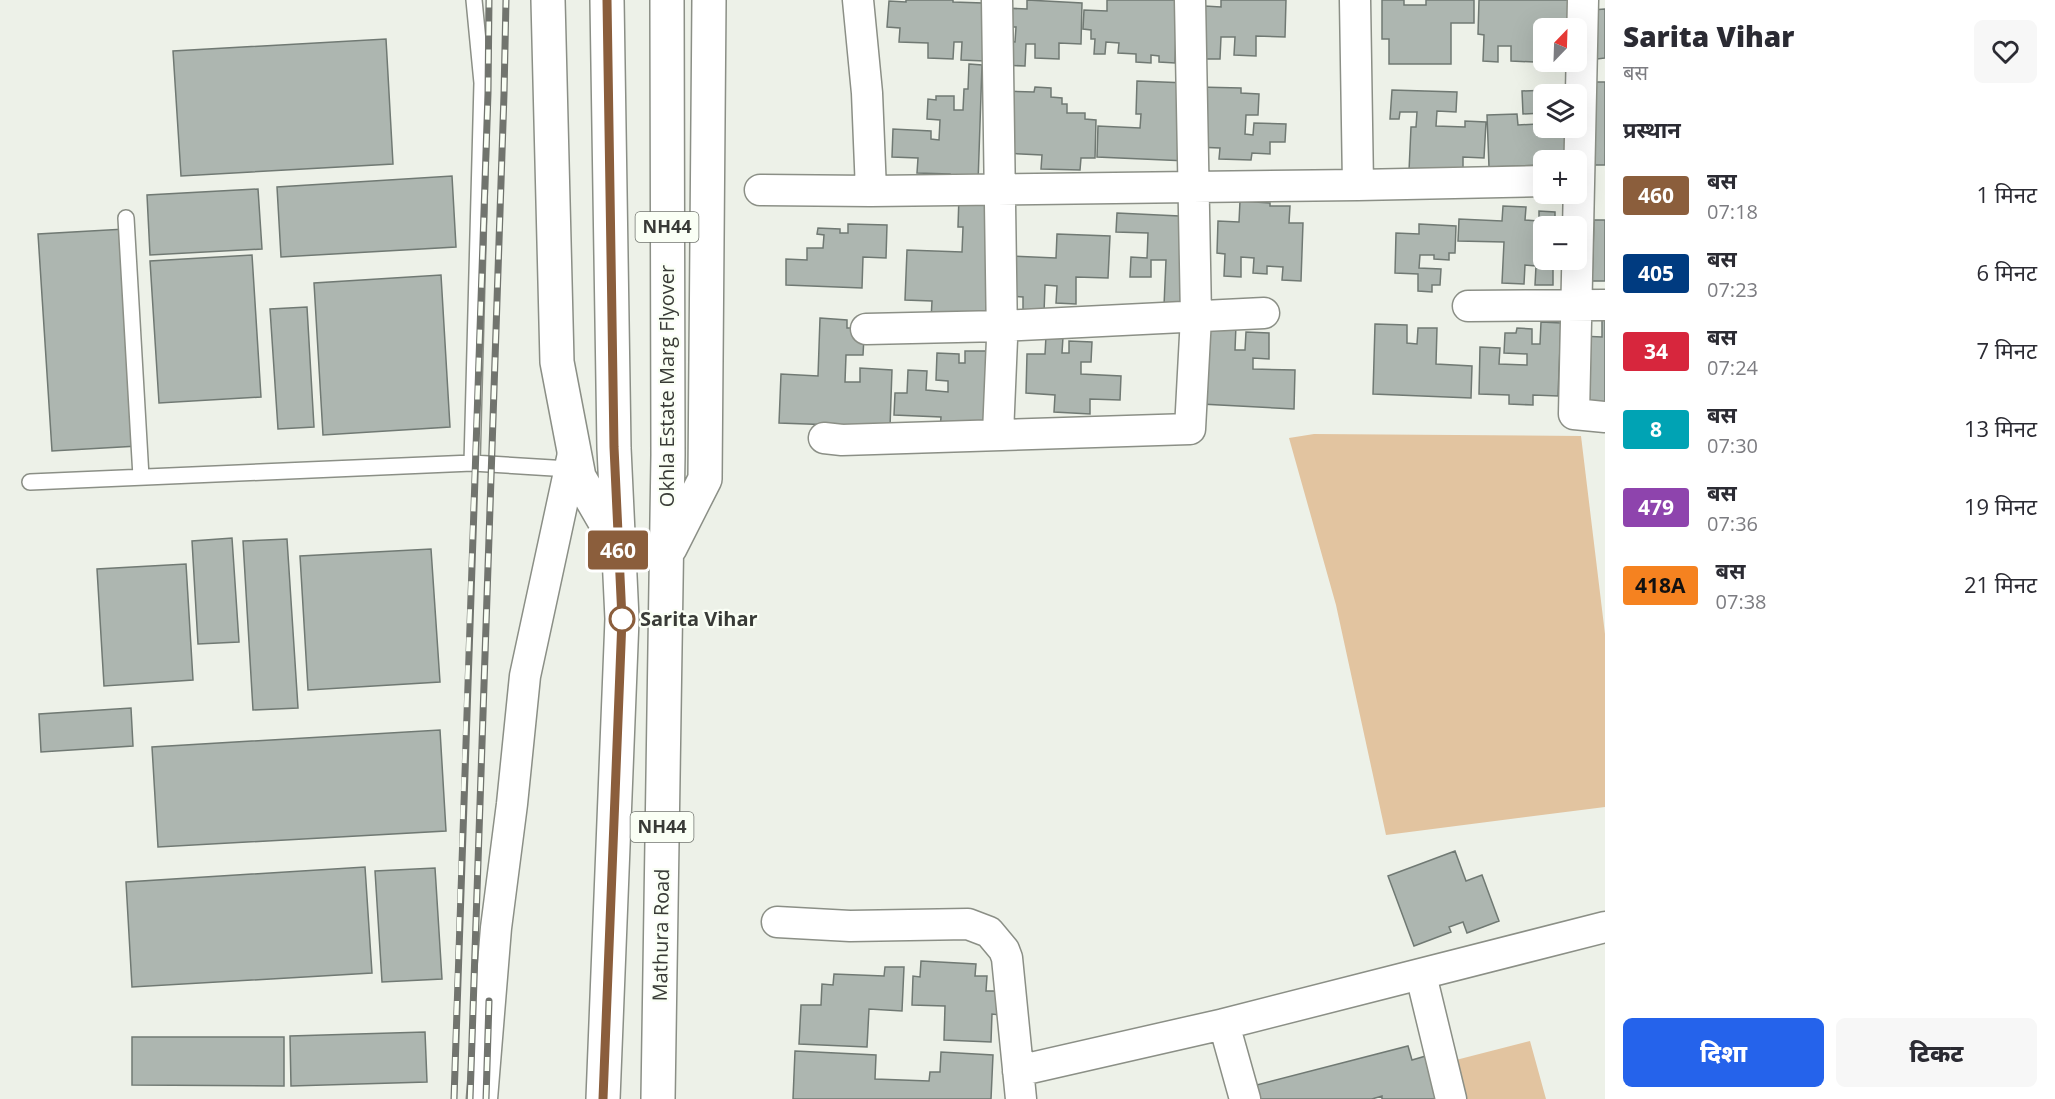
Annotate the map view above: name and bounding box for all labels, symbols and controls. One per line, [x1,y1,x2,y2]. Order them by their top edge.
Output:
text: Sarita Vihar [1623,17,1794,55]
north arrow [1533,18,1587,72]
map controls [1533,18,1587,270]
button: heart [1974,20,2037,83]
text: बस [1623,59,1648,86]
button: layers [1533,84,1587,138]
text: प्रस्थान [1623,114,1681,144]
button: + [1533,150,1587,204]
text: बस [1707,165,1737,195]
text: 1 मिनट [1977,179,2037,209]
text: 460 [1638,181,1674,209]
text: 07:18 [1707,198,1758,225]
road number: NH44 [636,212,698,242]
button: − [1533,216,1587,270]
text: बस [1707,243,1737,273]
text: 6 मिनट [1977,257,2037,287]
text: 405 [1638,259,1674,287]
street label: Okhla Estate Marg Flyover [653,265,680,507]
text: 07:23 [1707,276,1758,303]
text: बस [1707,321,1737,351]
text: 7 मिनट [1977,335,2037,365]
text: 34 [1644,337,1668,365]
text: 07:24 [1707,354,1758,381]
text: बस [1707,399,1737,429]
text: 13 मिनट [1964,413,2037,443]
text: 8 [1650,415,1662,443]
text: 07:30 [1707,432,1758,459]
text: बस [1707,477,1737,507]
text: 19 मिनट [1964,491,2037,521]
text: 479 [1638,493,1674,521]
text: 07:36 [1707,510,1758,537]
line badge: 460 [584,530,652,570]
text: 460 [600,536,636,564]
text: बस [1716,555,1745,585]
text: 21 मिनट [1964,569,2037,599]
text: 418A [1635,571,1686,599]
text: 07:38 [1716,588,1767,615]
place label: Sarita Vihar [640,605,758,632]
marker: Sarita Vihar [609,606,635,632]
road number: NH44 [630,812,694,842]
street label: Mathura Road [646,868,675,1002]
button: दिशा [1623,1018,1824,1087]
button: टिकट [1836,1018,2037,1087]

